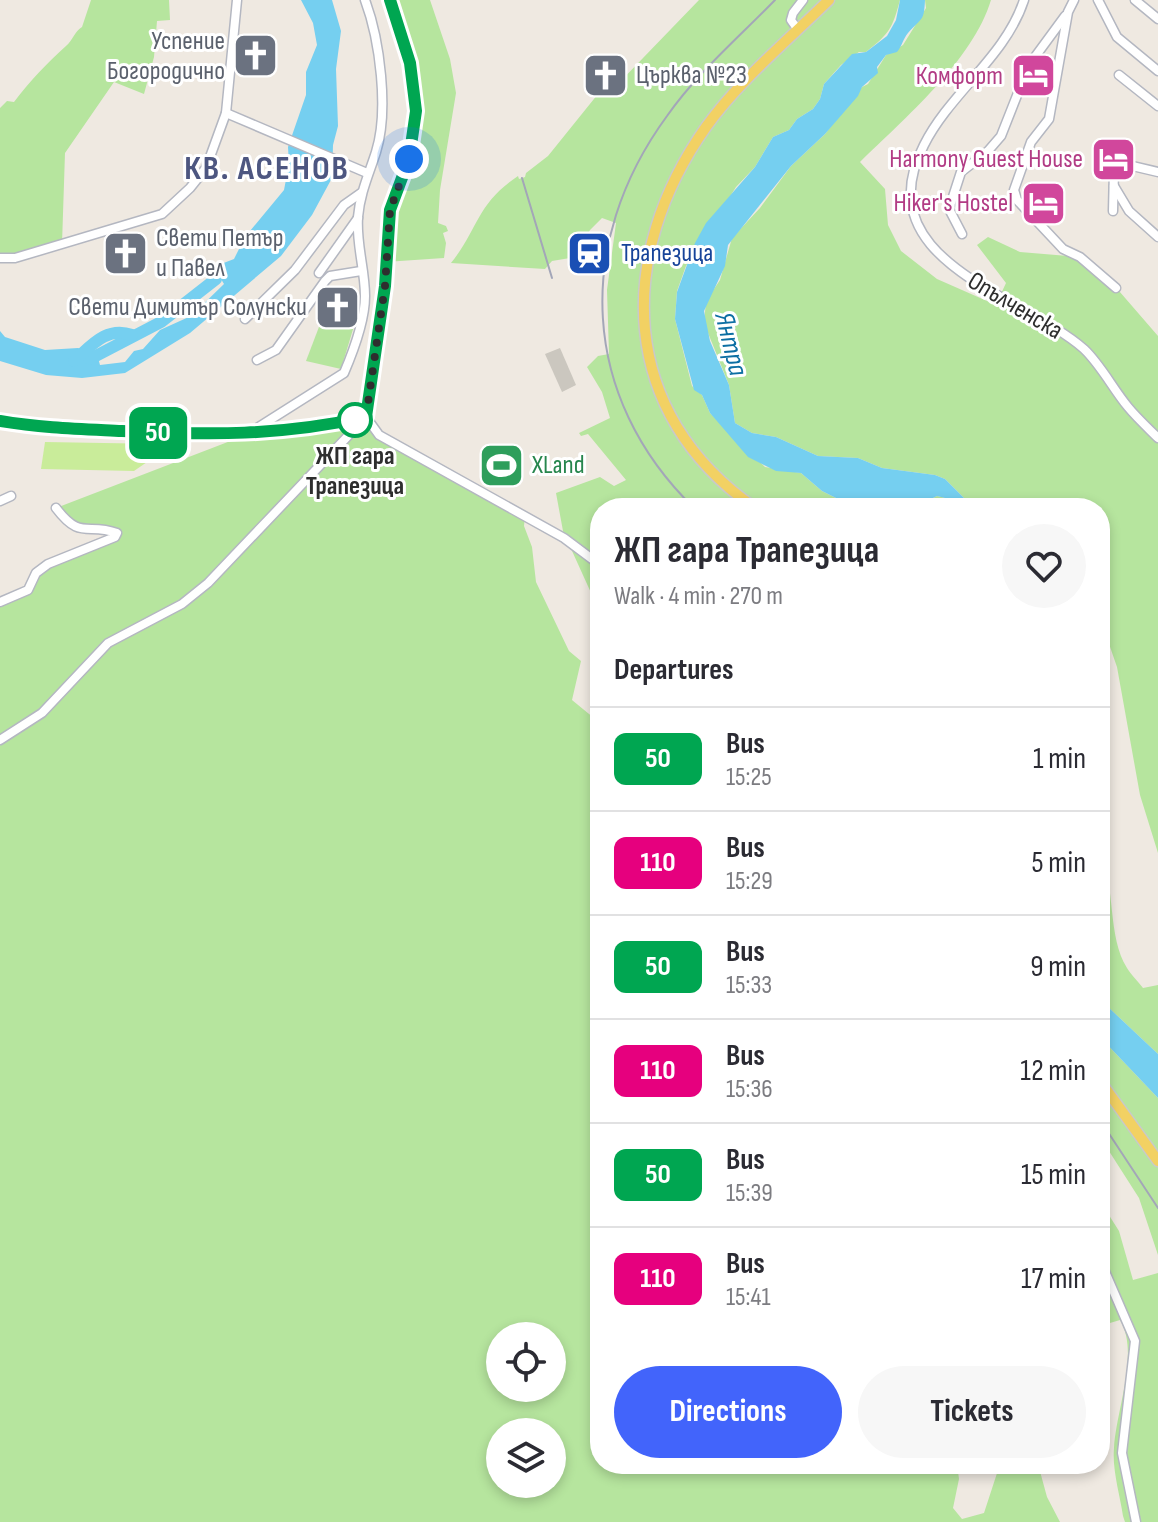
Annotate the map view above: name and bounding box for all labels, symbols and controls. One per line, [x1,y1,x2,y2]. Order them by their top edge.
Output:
place label: Успение Богородично [107,26,225,87]
church icon: Успение Богородично [232,32,280,80]
church icon: Църква №23 [581,51,629,99]
hotel icon: Комфорт [1010,52,1058,100]
place label: Църква №23 [636,60,747,91]
place label: Комфорт [916,61,1003,92]
hotel icon: Harmony Guest House [1090,135,1138,183]
your location [389,139,429,179]
place label: Harmony Guest House [889,144,1083,175]
district label: КВ. АСЕНОВ [184,148,350,189]
hotel icon: Hiker's Hostel [1020,179,1068,227]
place label: Hiker's Hostel [893,188,1013,219]
place label: Свети Петър и Павел [156,223,283,284]
church icon: Свети Петър и Павел [101,229,149,277]
station icon: Трапезица [566,229,614,277]
place label: Трапезица [621,238,713,269]
street label: Опълченска [962,266,1068,346]
church icon: Свети Димитър Солунски [314,283,362,331]
place label: Свети Димитър Солунски [68,292,307,323]
water label: Янтра [707,308,755,380]
marker: ЖП гара Трапезица [338,403,372,437]
line badge: 50 [122,407,194,459]
text: 50 [145,416,171,449]
place label: ЖП гара Трапезица [306,441,404,502]
sports icon: XLand [477,441,525,489]
place label: XLand [531,450,585,481]
button: heart [1002,524,1086,608]
text: ЖП гара Трапезица [614,528,879,573]
text: Walk · 4 min · 270 m [614,581,783,612]
text: Departures [614,652,734,688]
text: Bus [726,726,765,762]
text: 1 min [1033,741,1086,777]
text: 50 [645,742,671,775]
text: 15:25 [726,762,772,793]
text: Bus [726,830,765,866]
text: 5 min [1032,845,1086,881]
text: 110 [640,846,676,879]
text: 15:29 [726,866,773,897]
text: Bus [726,934,765,970]
text: 9 min [1030,949,1086,985]
text: 50 [645,950,671,983]
text: 15:33 [726,970,772,1001]
text: Bus [726,1038,765,1074]
text: 12 min [1020,1053,1086,1089]
text: 110 [640,1054,676,1087]
text: 15:36 [726,1074,773,1105]
text: Bus [726,1142,765,1178]
text: 15 min [1021,1157,1086,1193]
text: 50 [645,1158,671,1191]
text: 15:39 [726,1178,773,1209]
text: Bus [726,1246,765,1282]
text: 17 min [1021,1261,1086,1297]
text: 110 [640,1262,676,1295]
text: 15:41 [726,1282,771,1313]
map controls [486,1322,566,1498]
button: locate [486,1322,566,1402]
button: Directions [614,1366,842,1458]
button: Tickets [858,1366,1086,1458]
button: layers [486,1418,566,1498]

